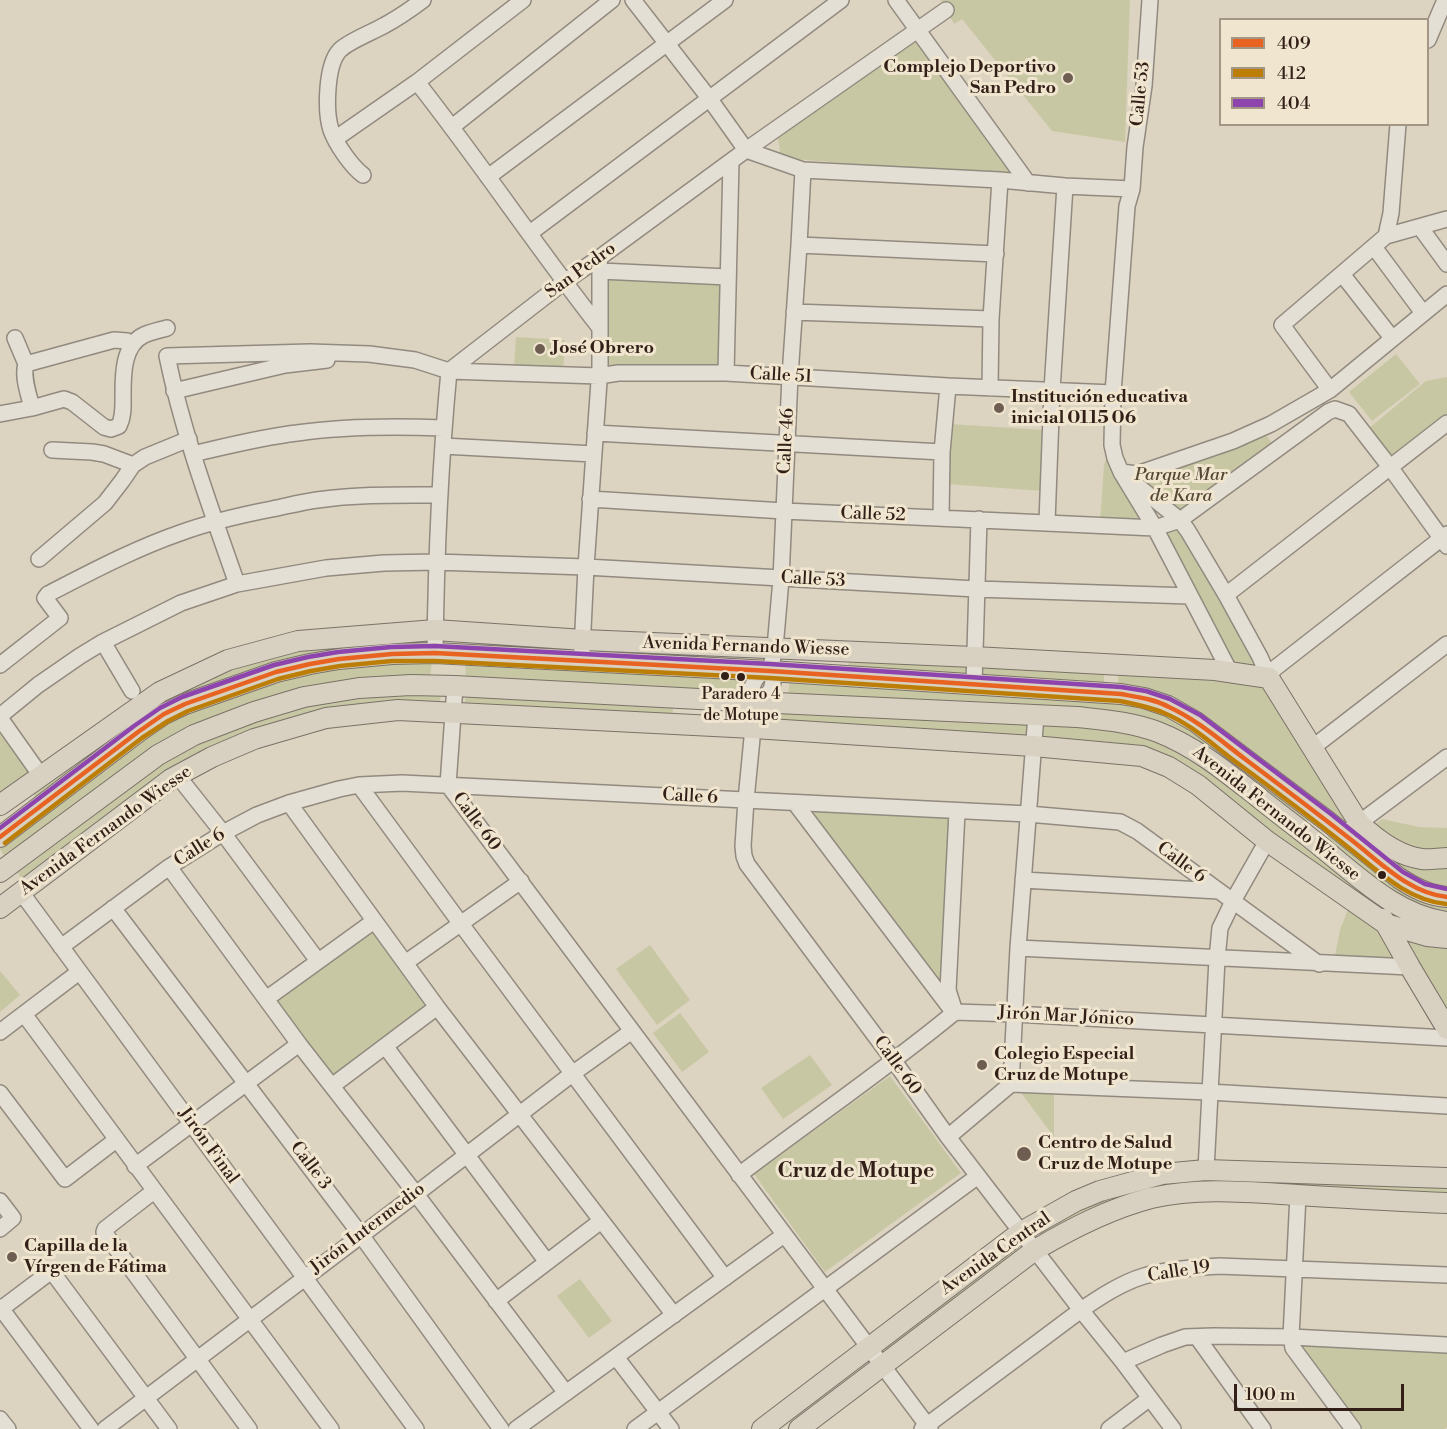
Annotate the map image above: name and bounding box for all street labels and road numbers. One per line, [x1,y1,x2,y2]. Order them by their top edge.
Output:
street label: Calle 53 [1127,61,1155,127]
street label: San Pedro [541,238,621,304]
street label: Calle 51 [749,364,813,388]
street label: Calle 46 [774,407,800,475]
street label: Calle 52 [840,503,906,527]
street label: Calle 53 [780,568,846,592]
street label: Avenida Fernando Wiesse [642,633,850,661]
street label: Avenida Fernando Wiesse [1188,742,1364,886]
street label: Avenida Fernando Wiesse [16,761,196,901]
street label: Calle 6 [662,785,718,809]
street label: Calle 60 [447,788,505,856]
street label: Calle 6 [171,824,229,872]
street label: Calle 6 [1152,838,1210,888]
street label: Jirón Mar Jónico [997,1003,1135,1031]
street label: Calle 60 [868,1032,926,1100]
street label: Jirón Final [173,1104,243,1188]
street label: Calle 3 [285,1138,335,1194]
street label: Jirón Intermedio [306,1179,430,1279]
street label: Avenida Central [937,1208,1055,1300]
street label: Calle 19 [1146,1256,1212,1288]

